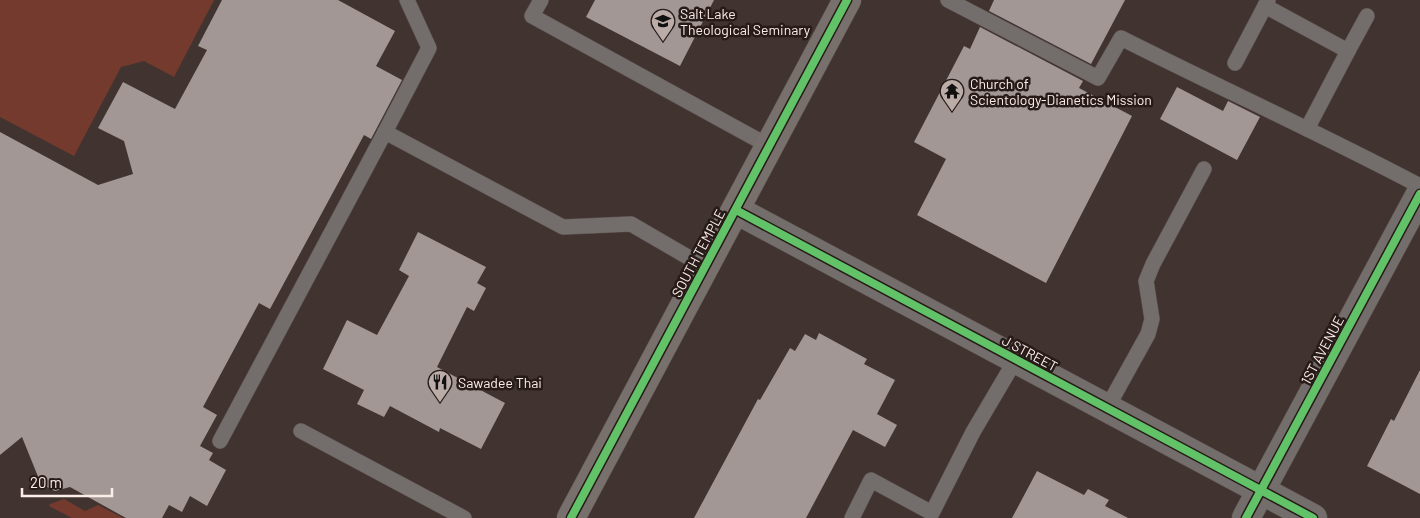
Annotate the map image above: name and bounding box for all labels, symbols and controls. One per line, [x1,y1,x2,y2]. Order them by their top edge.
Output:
place label: Salt Lake Theological Seminary [680,5,811,38]
school or university icon: Salt Lake Theological Seminary [650,8,676,42]
place label: Church of Scientology-Dianetics Mission [970,75,1152,108]
temple icon: Church of Scientology-Dianetics Mission [939,78,965,112]
street label: SOUTH TEMPLE [668,206,728,300]
street label: 1ST AVENUE [1297,313,1347,387]
street label: J STREET [999,331,1061,375]
restaurant icon: Sawadee Thai [427,369,453,403]
place label: Sawadee Thai [458,374,542,391]
scale bar [22,466,112,498]
text: 20 m [30,473,62,491]

